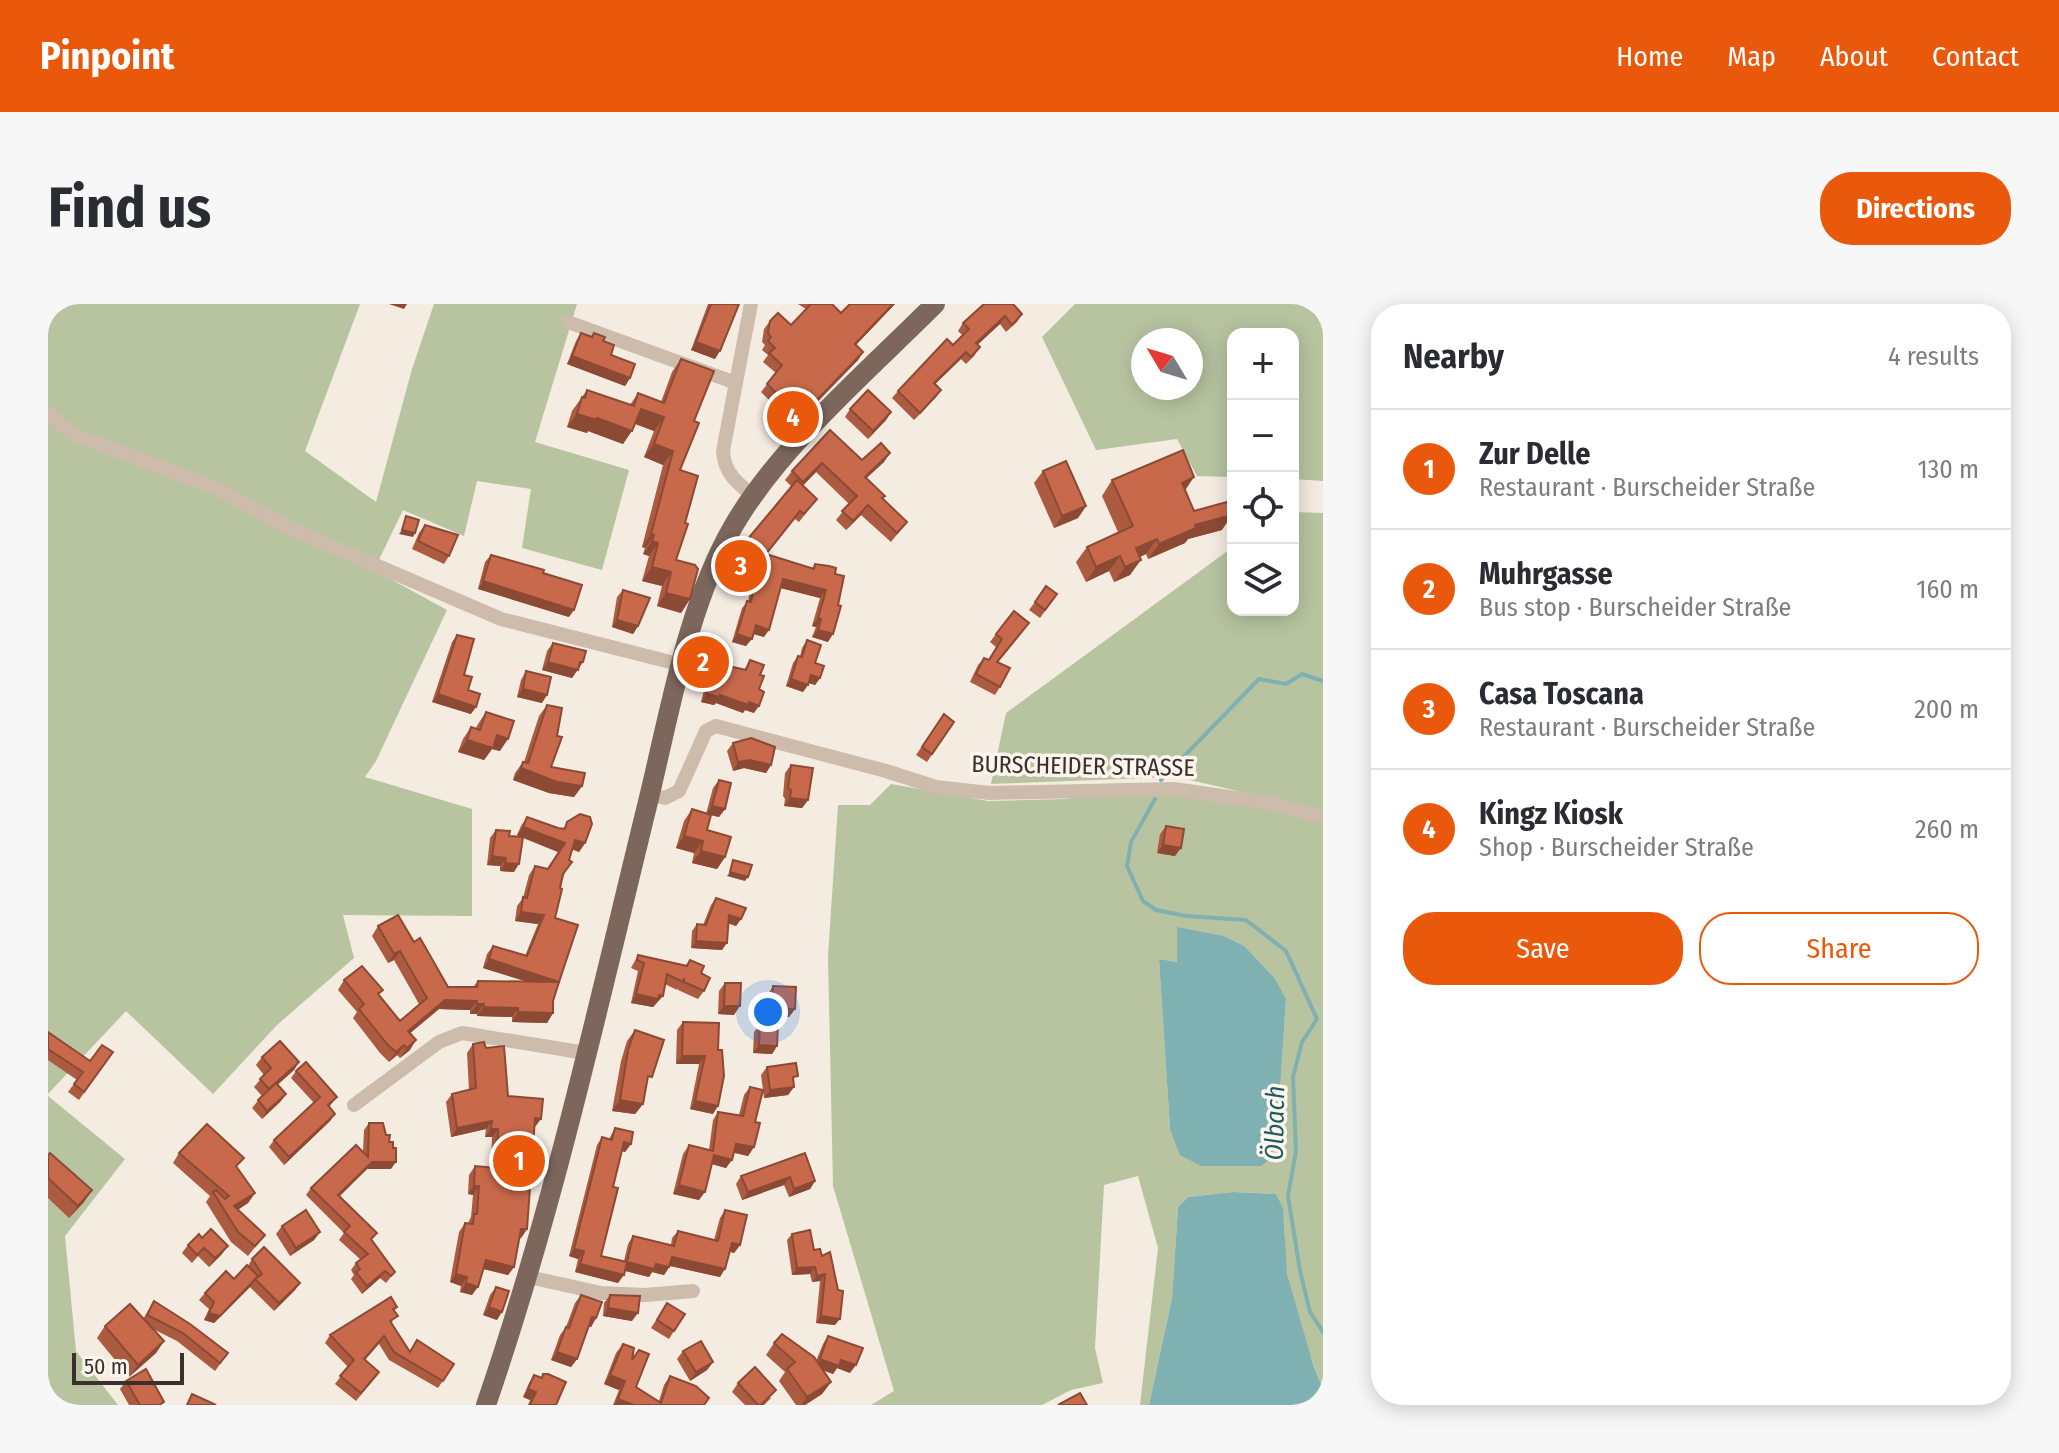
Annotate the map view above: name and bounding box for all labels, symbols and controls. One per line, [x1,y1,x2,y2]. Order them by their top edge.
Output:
text: Pinpoint [40,33,174,79]
text: Home [1616,40,1683,73]
text: Map [1727,40,1776,73]
text: About [1820,40,1888,73]
text: Contact [1932,40,2019,73]
button: Directions [1820,172,2011,245]
text: Find us [48,175,211,242]
north arrow [1131,328,1203,400]
map controls [1227,328,1299,616]
button: + [1227,328,1299,400]
text: Nearby [1403,336,1504,377]
text: 4 results [1888,341,1979,372]
pin: 4 [767,387,819,447]
button: − [1227,400,1299,472]
text: Zur Delle [1479,436,1591,472]
text: 1 [1424,454,1435,485]
text: 130 m [1917,454,1979,485]
button: locate [1227,472,1299,544]
text: Restaurant · Burscheider Straße [1479,472,1815,503]
pin: 3 [715,536,767,596]
button: layers [1227,544,1299,616]
text: Muhrgasse [1479,556,1613,592]
text: 2 [1423,574,1435,605]
text: 160 m [1916,574,1979,605]
text: Bus stop · Burscheider Straße [1479,592,1791,623]
pin: 2 [677,632,729,692]
text: Casa Toscana [1479,676,1644,712]
text: 3 [1423,694,1435,725]
text: 200 m [1914,694,1979,725]
text: Restaurant · Burscheider Straße [1479,712,1815,743]
street label: BURSCHEIDER STRASSE [971,750,1195,782]
text: Kingz Kiosk [1479,796,1623,832]
text: 4 [1422,814,1436,845]
text: 260 m [1915,814,1979,845]
text: Shop · Burscheider Straße [1479,832,1754,863]
button: Save [1403,912,1683,985]
button: Share [1699,912,1979,985]
your location [748,992,788,1032]
water label: Ölbach [1259,1085,1291,1161]
pin: 1 [493,1131,545,1191]
scale bar [72,1349,184,1385]
text: 50 m [84,1353,128,1380]

